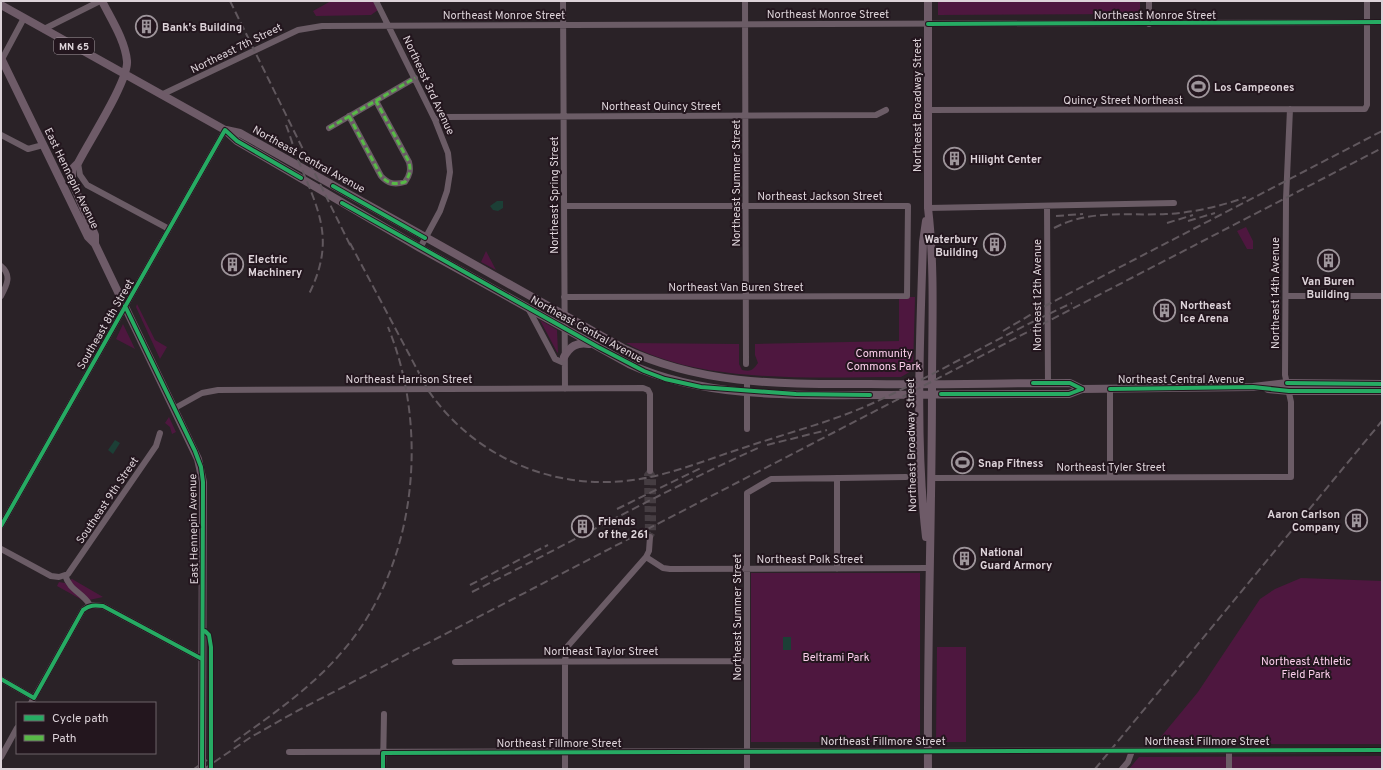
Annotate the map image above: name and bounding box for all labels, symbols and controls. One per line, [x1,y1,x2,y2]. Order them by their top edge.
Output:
street label: Northeast Monroe Street [767,8,889,22]
street label: Northeast Monroe Street [443,9,565,23]
street label: Northeast Monroe Street [1094,9,1216,23]
building icon: Bank's Building [134,14,160,40]
place label: Bank's Building [162,21,242,35]
street label: Northeast 7th Street [188,21,284,77]
street label: Northeast 3rd Avenue [399,34,457,137]
road number: MN 65 [54,38,94,54]
street label: Northeast Broadway Street [911,38,925,172]
sports icon: Los Campeones [1186,74,1212,100]
place label: Los Campeones [1214,81,1294,95]
street label: Quincy Street Northeast [1063,94,1183,108]
street label: Northeast Quincy Street [601,100,721,114]
street label: Northeast Summer Street [730,119,744,247]
street label: Northeast Central Avenue [250,123,367,197]
street label: East Hennepin Avenue [41,126,102,231]
street label: Northeast Spring Street [548,136,562,254]
building icon: Hilight Center [942,146,968,172]
place label: Hilight Center [970,153,1042,167]
street label: Northeast Jackson Street [757,190,883,204]
building icon: Waterbury Building [981,232,1007,258]
place label: Waterbury Building [924,233,978,260]
street label: Northeast 14th Avenue [1269,237,1283,349]
street label: Northeast 12th Avenue [1031,239,1045,351]
building icon: Van Buren Building [1315,248,1341,274]
building icon: Electric Machinery [220,252,246,278]
place label: Electric Machinery [248,253,302,280]
place label: Van Buren Building [1301,275,1355,302]
street label: Southeast 8th Street [74,277,137,372]
street label: Northeast Van Buren Street [668,281,804,295]
street label: Northeast Central Avenue [528,293,645,367]
building icon: Northeast Ice Arena [1151,298,1177,324]
place label: Northeast Ice Arena [1180,299,1231,326]
park label: Community Commons Park [847,347,922,374]
street label: Northeast Harrison Street [346,373,472,387]
street label: Northeast Central Avenue [1118,373,1244,387]
street label: Northeast Broadway Street [904,378,920,512]
sports icon: Snap Fitness [949,450,975,476]
street label: Southeast 9th Street [73,454,142,547]
place label: Snap Fitness [978,457,1043,471]
street label: Northeast Tyler Street [1056,461,1166,475]
street label: East Hennepin Avenue [186,473,202,584]
building icon: Aaron Carlson Company [1343,507,1369,533]
place label: Aaron Carlson Company [1267,508,1340,535]
building icon: Friends of the 261 [569,514,595,540]
place label: Friends of the 261 [598,515,648,542]
building icon: National Guard Armory [951,545,977,571]
place label: National Guard Armory [980,546,1052,573]
street label: Northeast Summer Street [731,553,745,681]
street label: Northeast Polk Street [757,553,863,567]
street label: Northeast Taylor Street [543,645,659,659]
park label: Beltrami Park [802,651,870,665]
park label: Northeast Athletic Field Park [1261,655,1351,682]
legend [16,702,156,754]
text: Cycle path [52,711,109,727]
text: Path [52,731,77,747]
street label: Northeast Fillmore Street [820,735,946,749]
street label: Northeast Fillmore Street [1144,735,1270,749]
street label: Northeast Fillmore Street [496,737,622,751]

